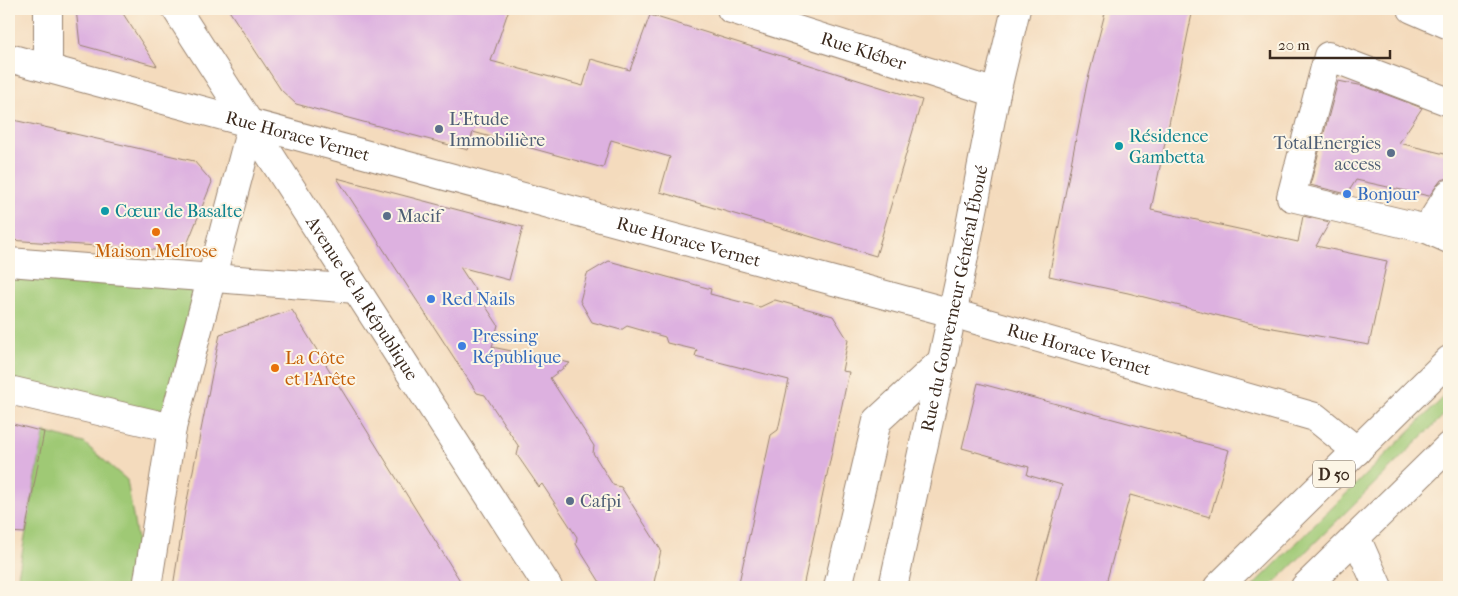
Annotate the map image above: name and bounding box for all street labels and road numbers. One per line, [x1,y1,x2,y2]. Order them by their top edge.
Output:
street label: Rue Kléber [818,28,909,75]
street label: Rue Horace Vernet [223,107,372,166]
street label: Rue du Gouverneur Général Éboué [917,163,993,434]
street label: Avenue de la République [301,212,422,385]
street label: Rue Horace Vernet [614,213,763,272]
street label: Rue Horace Vernet [1005,319,1154,381]
road number: D 50 [1313,460,1355,488]

